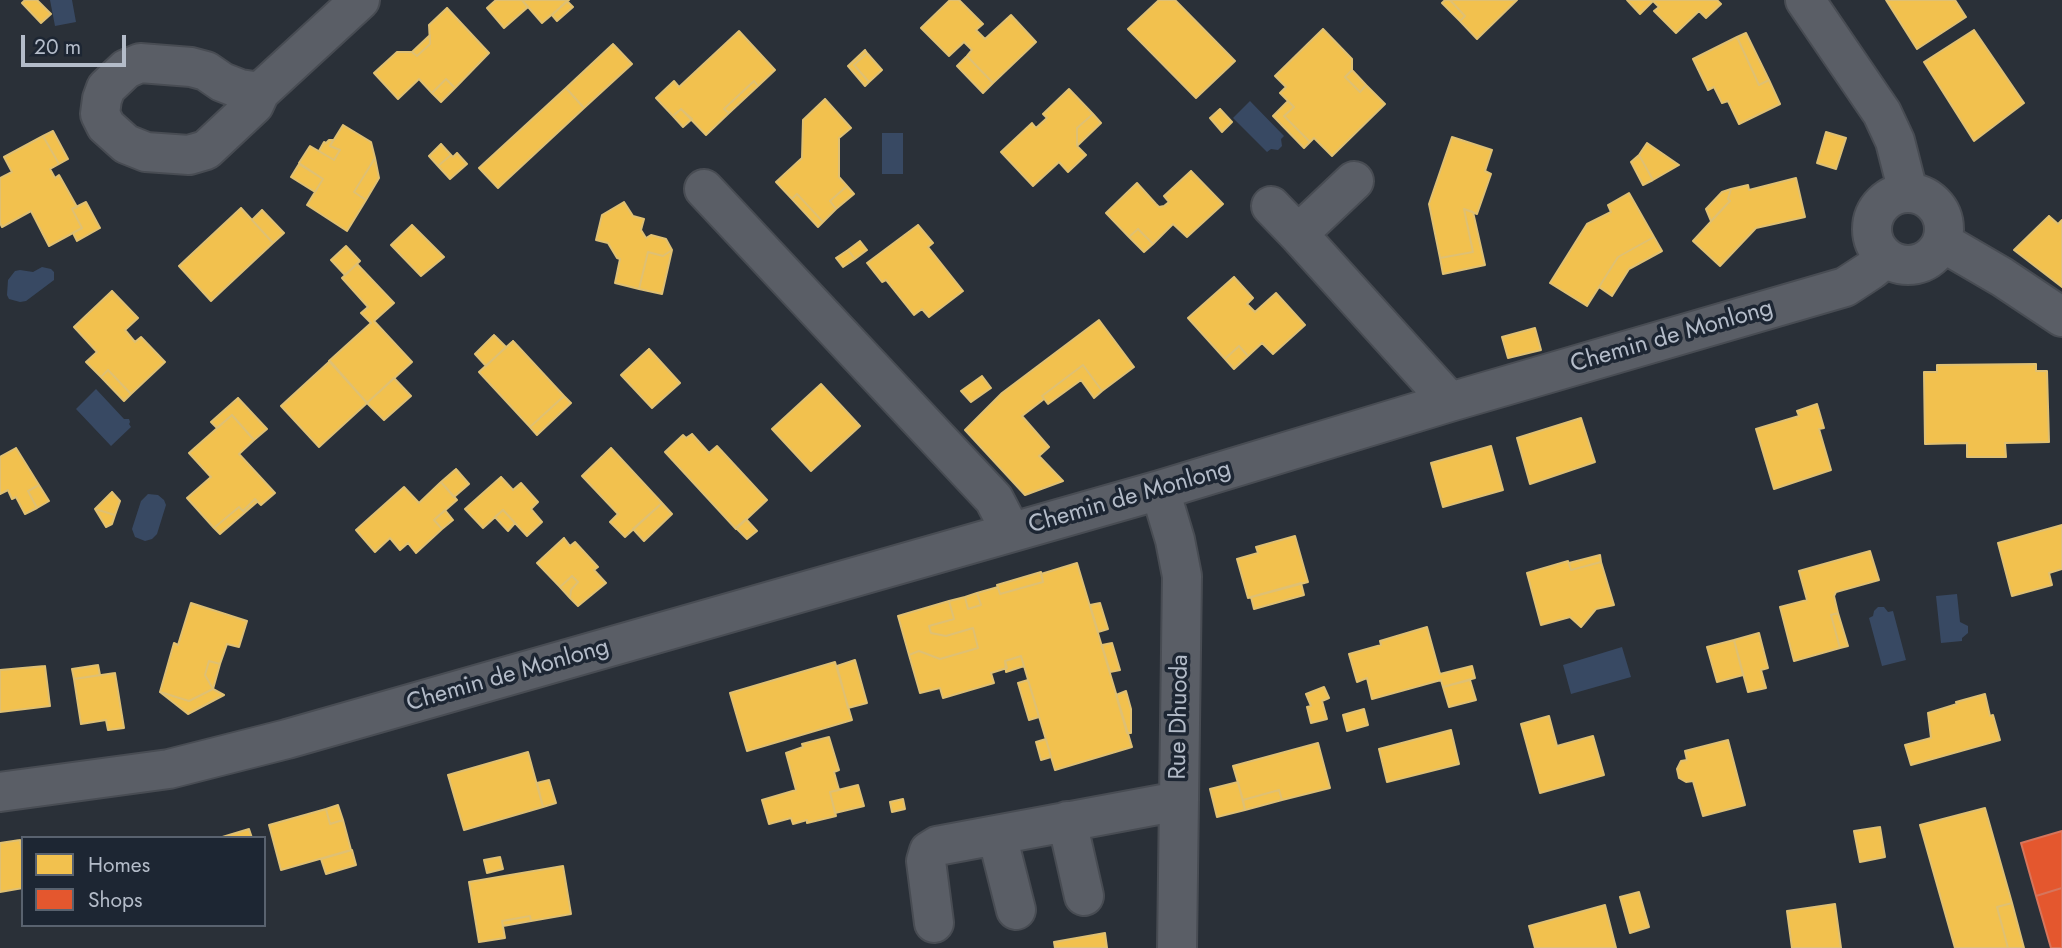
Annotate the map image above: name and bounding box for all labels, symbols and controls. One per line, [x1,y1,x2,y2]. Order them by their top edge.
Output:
scale bar [24,21,130,65]
text: 20 m [34,32,81,62]
street label: Chemin de Monlong [1567,294,1777,380]
street label: Chemin de Monlong [1025,455,1235,541]
street label: Chemin de Monlong [403,633,613,719]
street label: Rue Dhuoda [1165,654,1195,780]
legend [21,836,266,927]
text: Homes [88,850,150,880]
text: Shops [88,885,142,915]

